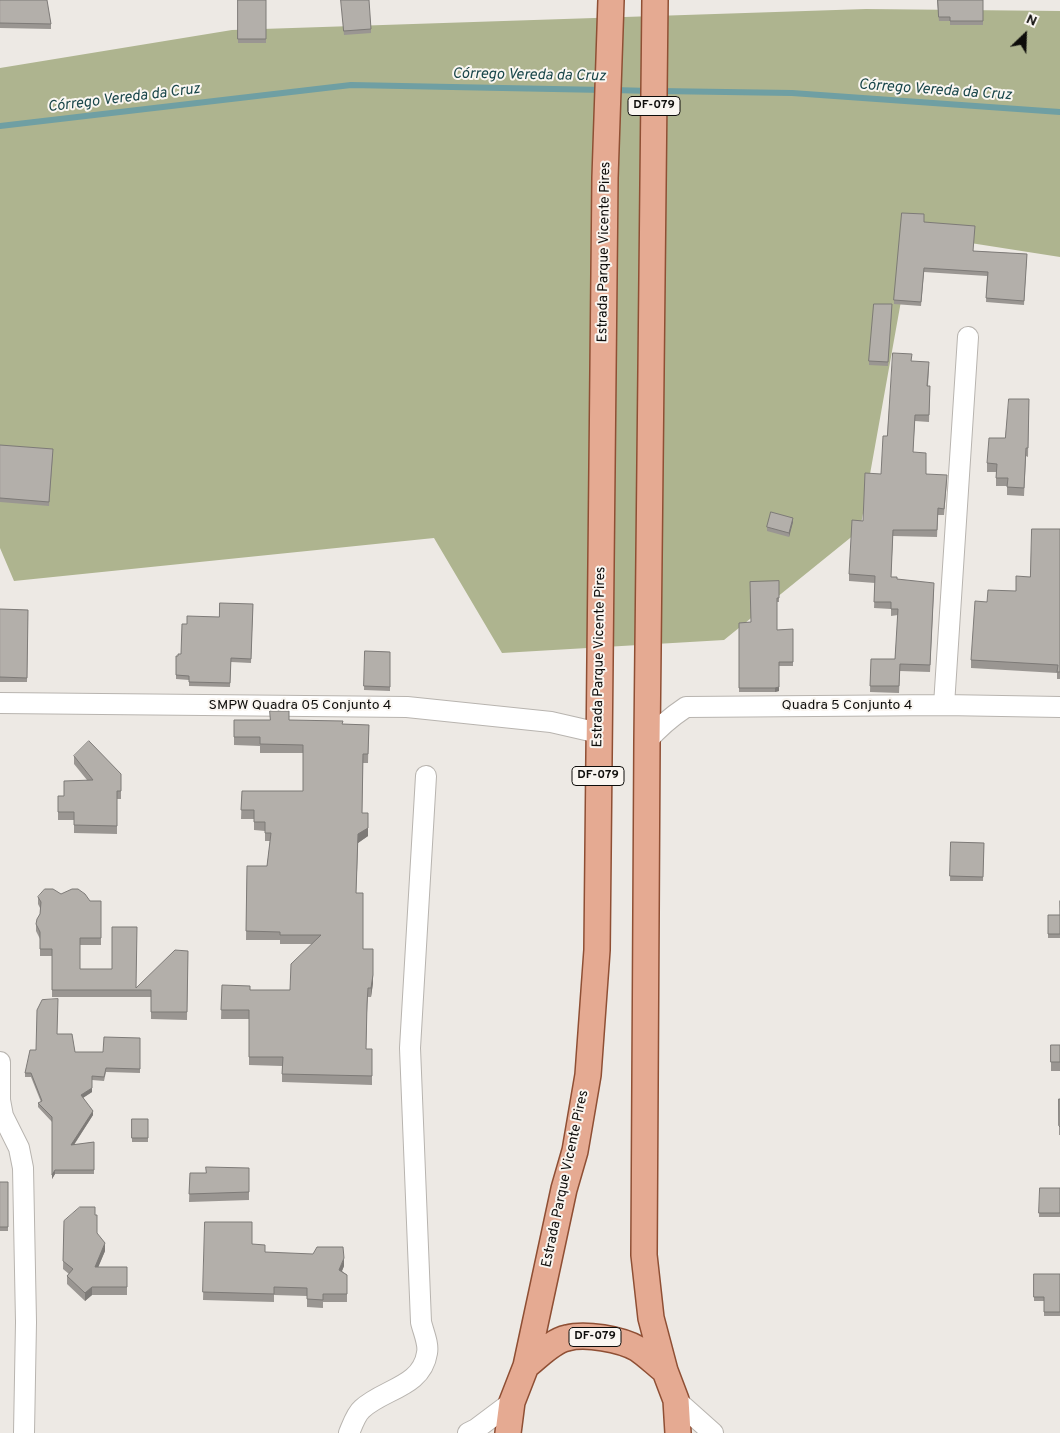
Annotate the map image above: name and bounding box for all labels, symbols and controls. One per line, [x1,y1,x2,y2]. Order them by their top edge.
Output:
north arrow [1000,10,1050,60]
text: N [1023,11,1039,31]
water label: Córrego Vereda da Cruz [452,66,606,86]
water label: Córrego Vereda da Cruz [858,77,1012,105]
water label: Córrego Vereda da Cruz [47,81,201,117]
road number: DF-079 [628,96,680,115]
street label: Estrada Parque Vicente Pires [595,161,615,343]
street label: Estrada Parque Vicente Pires [590,566,610,748]
street label: SMPW Quadra 05 Conjunto 4 [209,698,391,714]
street label: Quadra 5 Conjunto 4 [782,698,912,714]
road number: DF-079 [572,766,624,786]
street label: Estrada Parque Vicente Pires [539,1089,593,1269]
road number: DF-079 [569,1328,621,1346]

